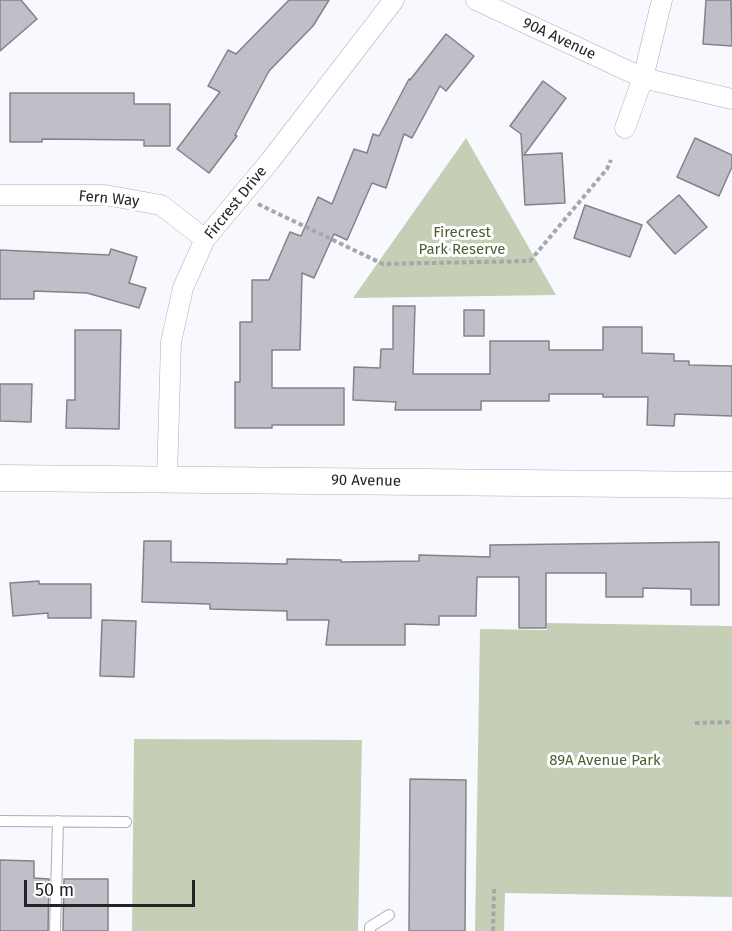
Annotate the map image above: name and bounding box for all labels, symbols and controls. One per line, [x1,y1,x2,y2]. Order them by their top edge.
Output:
street label: 90A Avenue [520,14,598,64]
street label: Fircrest Drive [201,163,271,243]
street label: Fern Way [78,187,140,211]
park label: Firecrest Park Reserve [419,224,505,259]
street label: 90 Avenue [331,471,401,491]
park label: 89A Avenue Park [549,752,661,770]
scale bar [27,868,198,906]
text: 50 m [35,879,74,901]

